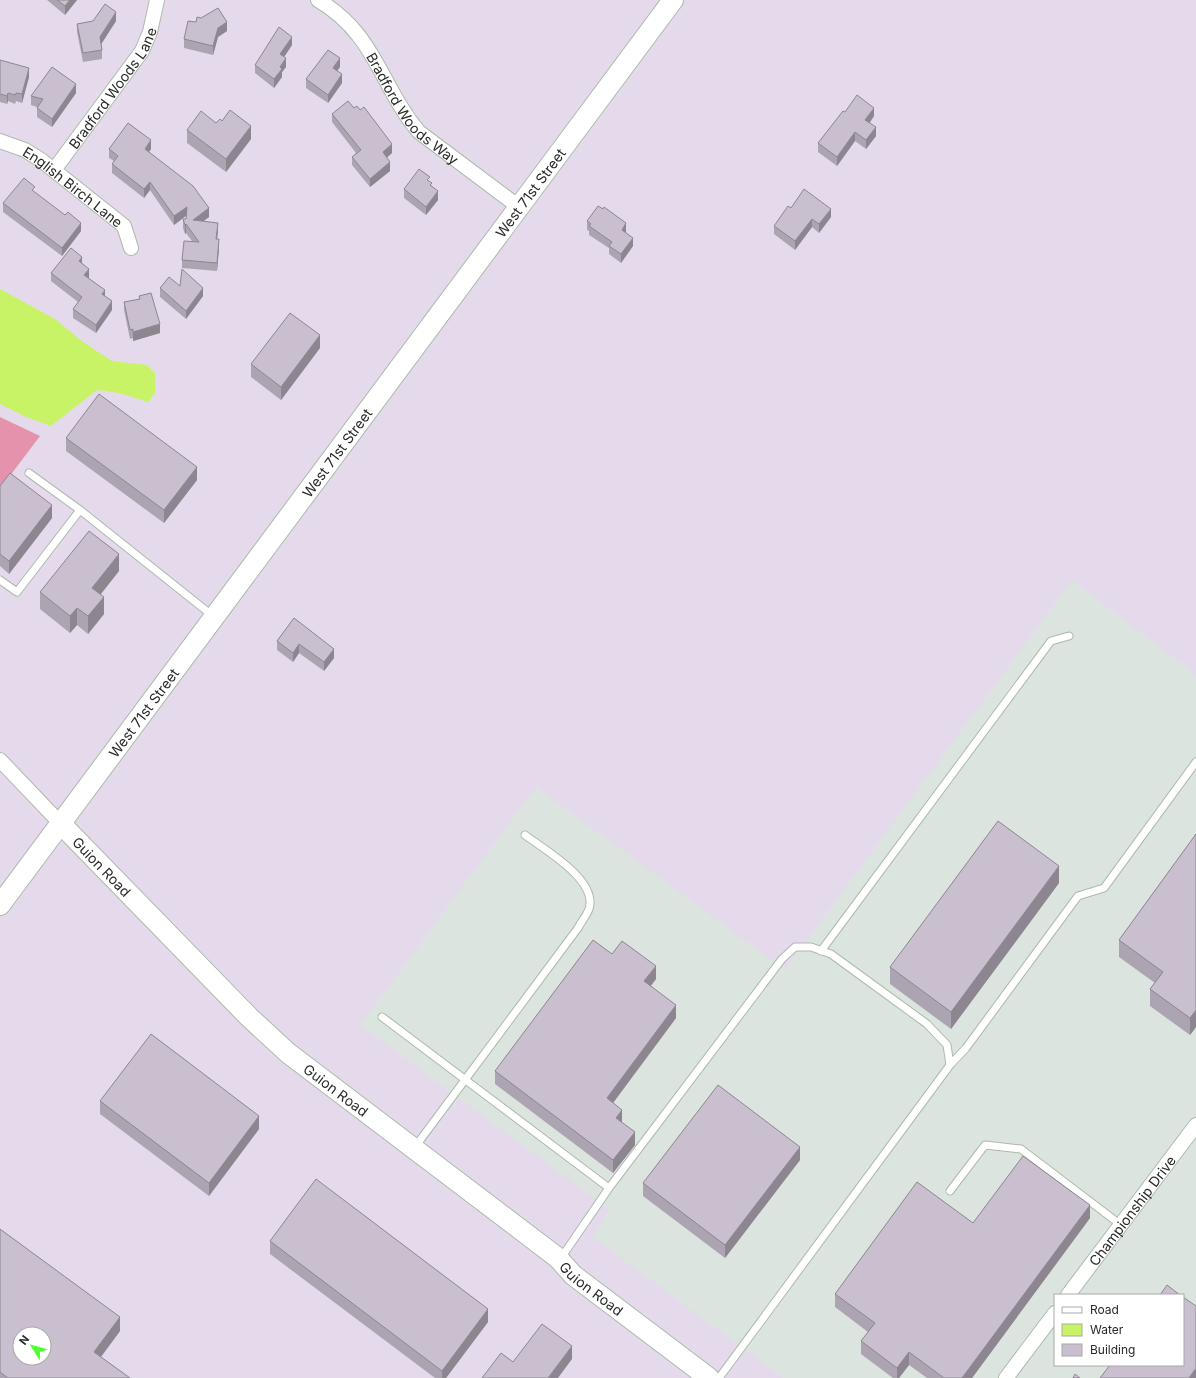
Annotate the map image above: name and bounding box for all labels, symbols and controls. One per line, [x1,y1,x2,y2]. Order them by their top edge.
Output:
street label: Bradford Woods Lane [64,26,159,152]
street label: Bradford Woods Way [364,49,462,168]
street label: English Birch Lane [20,143,126,230]
street label: West 71st Street [491,144,569,240]
street label: West 71st Street [298,404,375,500]
street label: West 71st Street [105,664,182,760]
street label: Guion Road [69,833,135,900]
street label: Guion Road [301,1060,372,1119]
street label: Championship Drive [1085,1152,1179,1269]
street label: Guion Road [556,1258,627,1319]
legend [1054,1294,1184,1366]
text: Road [1090,1302,1119,1317]
text: Water [1090,1322,1124,1337]
north arrow [12,1326,52,1366]
text: N [16,1332,32,1348]
text: Building [1090,1342,1135,1357]

